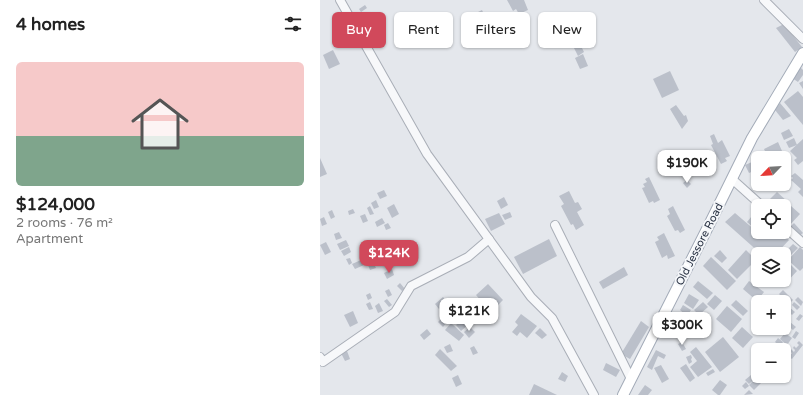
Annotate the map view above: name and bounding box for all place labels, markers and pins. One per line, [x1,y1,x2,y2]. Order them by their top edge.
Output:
pin: $190K [659,150,715,184]
pin: $124K [361,240,417,274]
pin: $121K [441,298,497,332]
pin: $300K [654,312,710,346]

